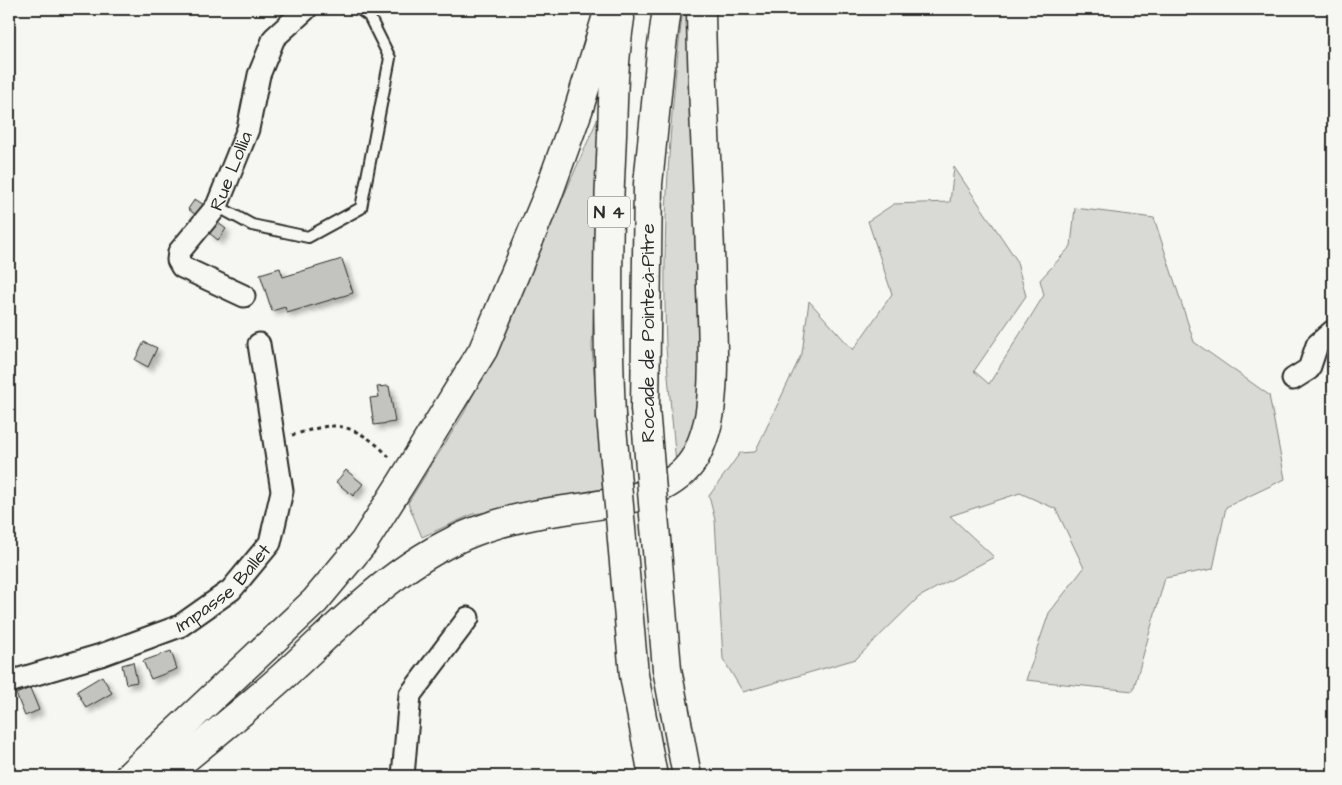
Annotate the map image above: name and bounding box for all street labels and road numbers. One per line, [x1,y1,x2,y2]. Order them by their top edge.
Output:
street label: Rue Lollia [203,127,259,215]
road number: N 4 [588,196,630,228]
street label: Rocade de Pointe-à-Pitre [635,223,662,443]
street label: Impasse Ballet [172,538,278,640]

